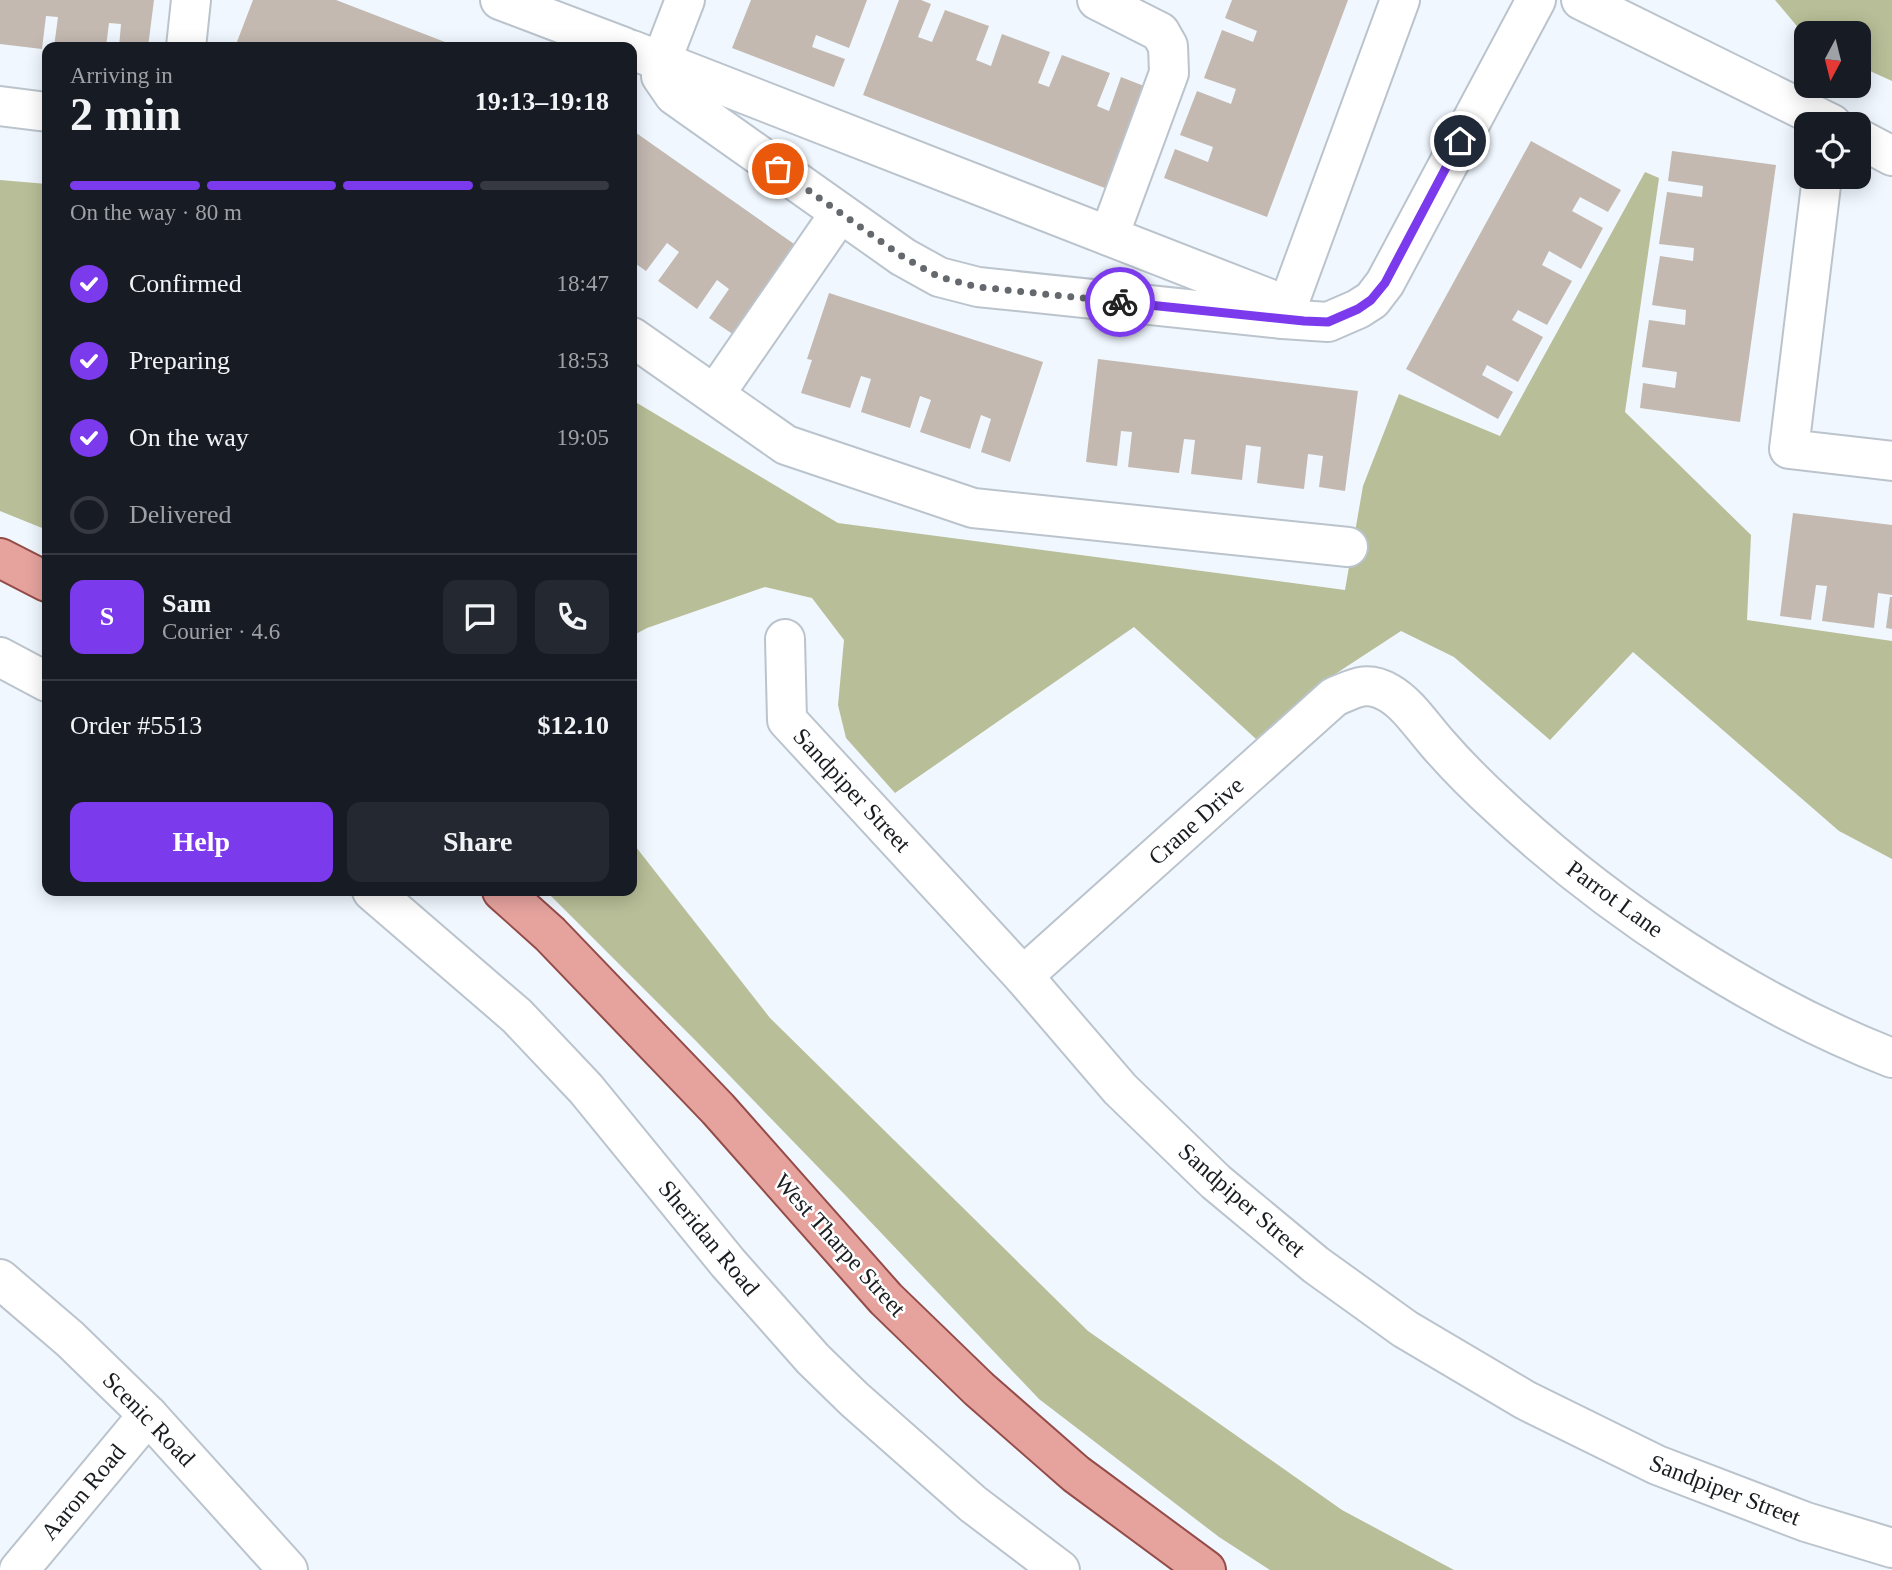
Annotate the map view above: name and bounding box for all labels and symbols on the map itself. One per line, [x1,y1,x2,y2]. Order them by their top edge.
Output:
north arrow [1794,21,1871,98]
pin [1430,111,1490,171]
pin [748,139,808,199]
courier [1085,267,1155,337]
street label: Sandpiper Street [788,723,916,857]
street label: Crane Drive [1143,772,1249,870]
street label: Parrot Lane [1562,855,1668,943]
street label: Sandpiper Street [1173,1138,1311,1262]
street label: West Tharpe Street [769,1168,911,1322]
street label: Sheridan Road [653,1175,765,1301]
street label: Scenic Road [98,1367,200,1471]
street label: Aaron Road [36,1439,130,1545]
street label: Sandpiper Street [1646,1449,1804,1531]

